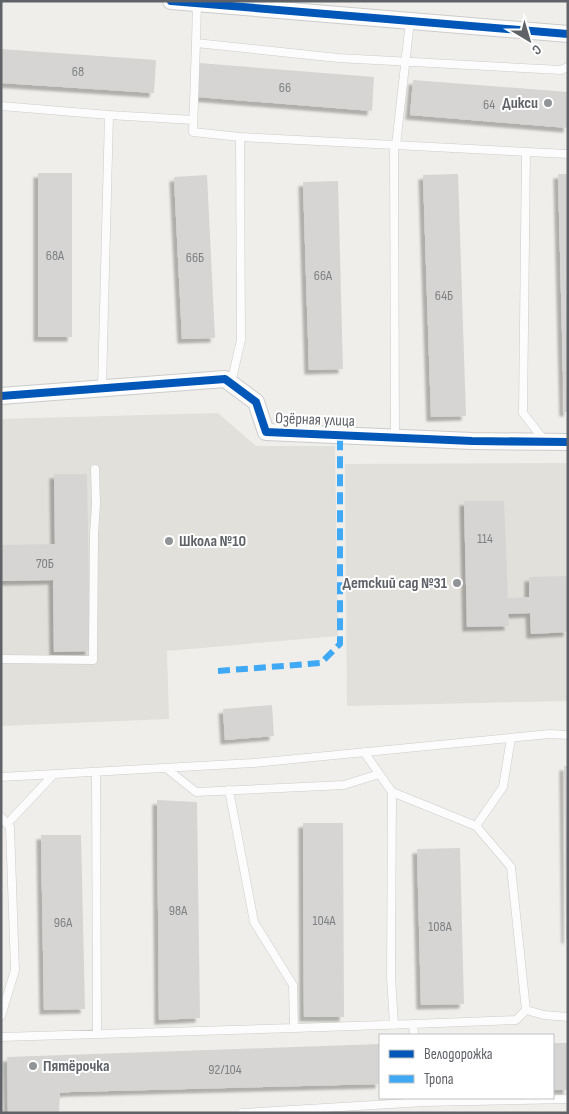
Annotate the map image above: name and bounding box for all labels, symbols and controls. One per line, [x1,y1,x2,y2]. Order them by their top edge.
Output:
north arrow [504,15,554,65]
text: С [529,41,545,59]
house number: 68 [72,63,84,80]
house number: 66 [279,79,291,96]
place label: Дикси [502,94,538,113]
house number: 64 [483,96,495,113]
marker: Дикси [542,97,554,109]
house number: 68А [46,247,65,264]
house number: 66Б [186,249,204,266]
house number: 66А [314,267,333,284]
house number: 64Б [435,287,453,304]
street label: Озёрная улица [275,409,355,431]
house number: 114 [477,530,493,547]
place label: Школа №10 [179,532,246,551]
marker: Школа №10 [163,535,175,547]
house number: 70Б [36,555,54,572]
place label: Детский сад №31 [342,574,448,593]
marker: Детский сад №31 [451,577,463,589]
house number: 98А [169,902,188,919]
house number: 104А [313,912,336,929]
house number: 96А [54,914,73,931]
house number: 108А [428,918,453,935]
legend [379,1034,554,1099]
text: Велодорожка [424,1045,493,1064]
place label: Пятёрочка [43,1057,110,1076]
marker: Пятёрочка [27,1060,39,1072]
house number: 92/104 [208,1061,242,1078]
text: Тропа [424,1070,454,1089]

